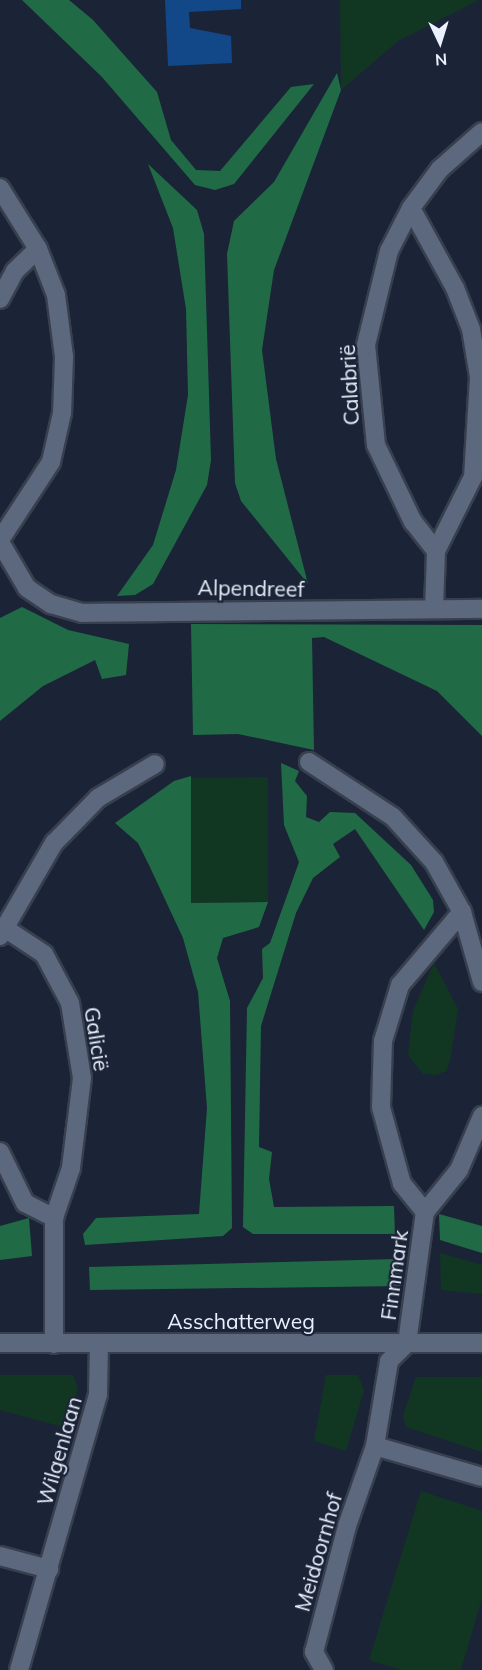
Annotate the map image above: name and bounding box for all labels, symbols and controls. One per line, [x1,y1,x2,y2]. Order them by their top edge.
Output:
north arrow [410,12,470,72]
text: N [435,50,448,70]
street label: Calabrië [334,344,364,426]
street label: Alpendreef [197,574,305,602]
street label: Galicië [79,1005,115,1073]
street label: Finnmark [375,1228,413,1322]
street label: Asschatterweg [167,1308,315,1334]
street label: Wilgenlaan [31,1394,87,1508]
street label: Meidoornhof [289,1490,347,1614]

